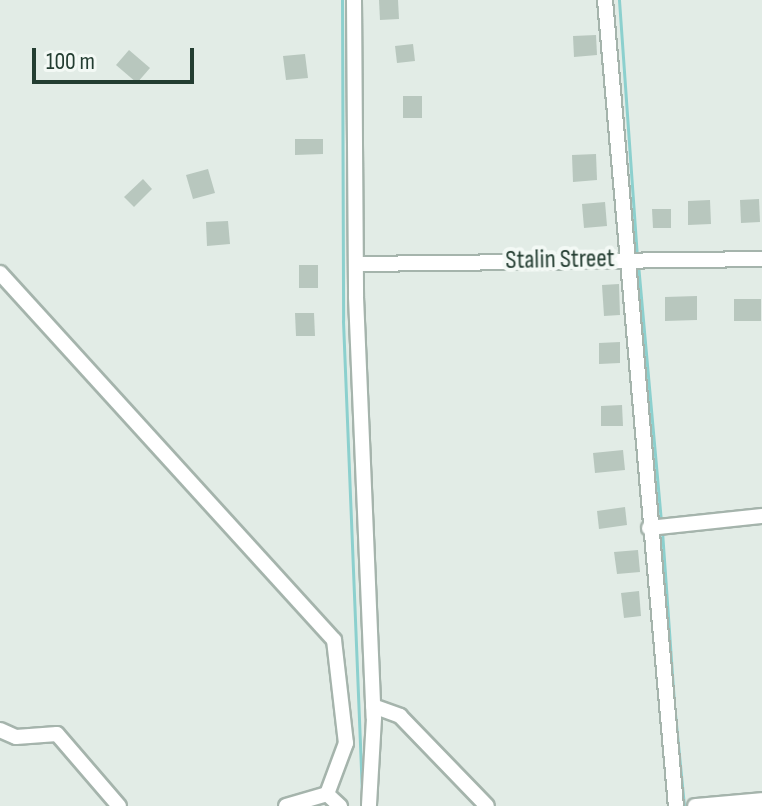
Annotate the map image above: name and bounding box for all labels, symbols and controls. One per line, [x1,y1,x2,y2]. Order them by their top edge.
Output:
scale bar [36,32,198,82]
text: 100 m [46,47,95,76]
street label: Stalin Street [505,243,615,277]

